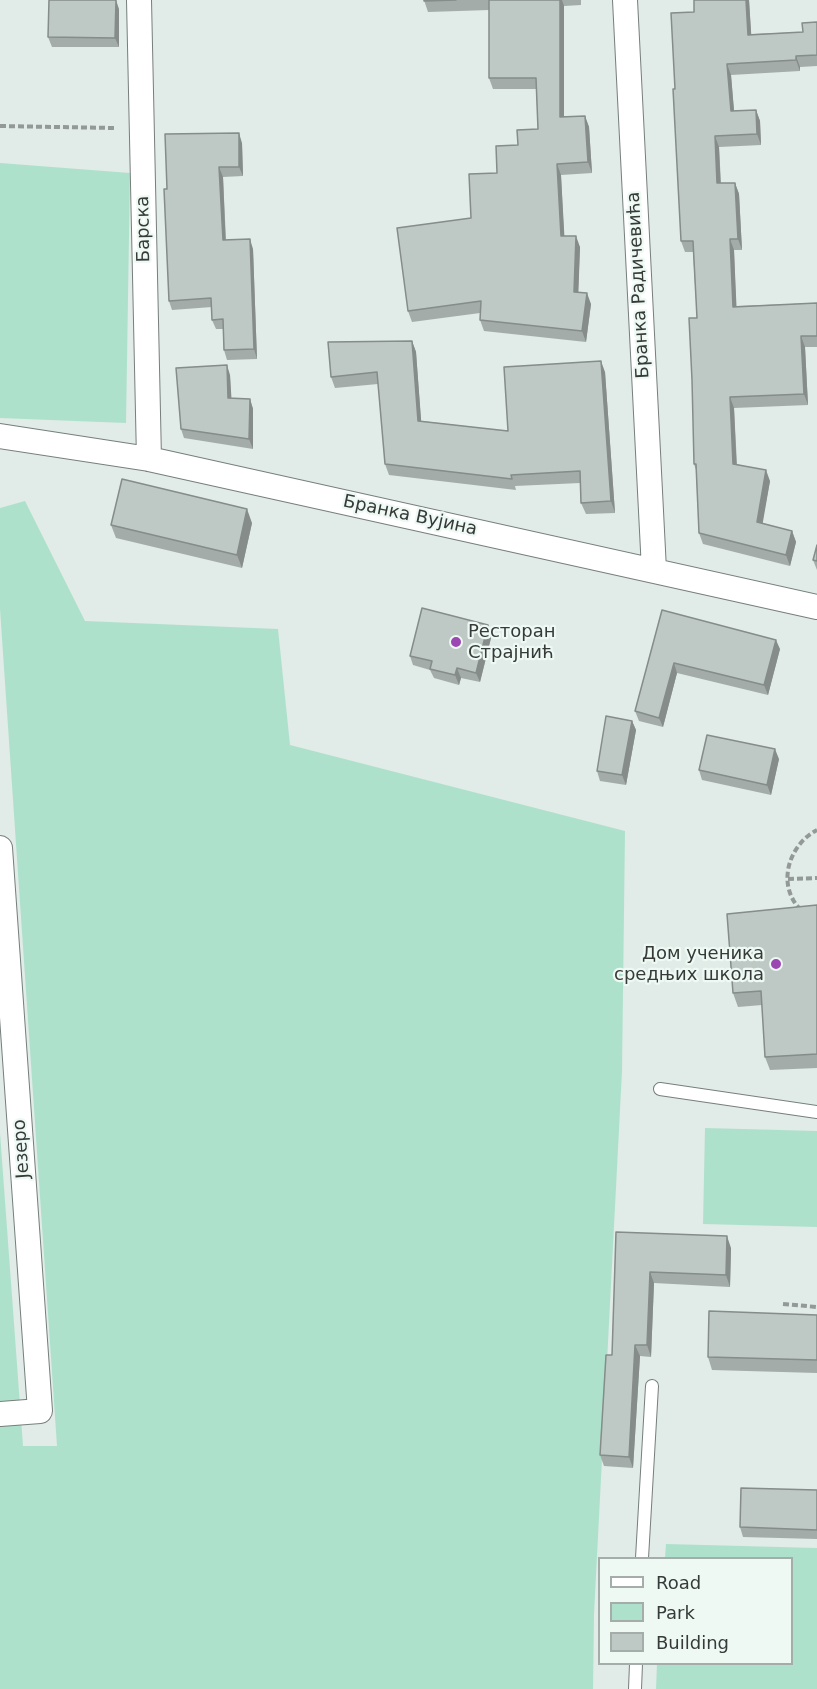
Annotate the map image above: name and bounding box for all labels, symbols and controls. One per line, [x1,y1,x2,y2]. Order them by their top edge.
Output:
street label: Бранка Радичевића [623,191,655,379]
street label: Барска [133,196,155,262]
street label: Бранка Вујина [341,491,479,541]
place label: Ресторан Страјнић [468,621,556,664]
marker: Ресторан Страјнић [449,635,463,649]
place label: Дом ученика средњих школа [614,943,764,986]
marker: Дом ученика средњих школа [769,957,783,971]
street label: Језеро [9,1119,35,1179]
legend [598,1557,793,1665]
text: Road [656,1572,701,1593]
text: Park [656,1602,695,1623]
text: Building [656,1632,729,1653]

